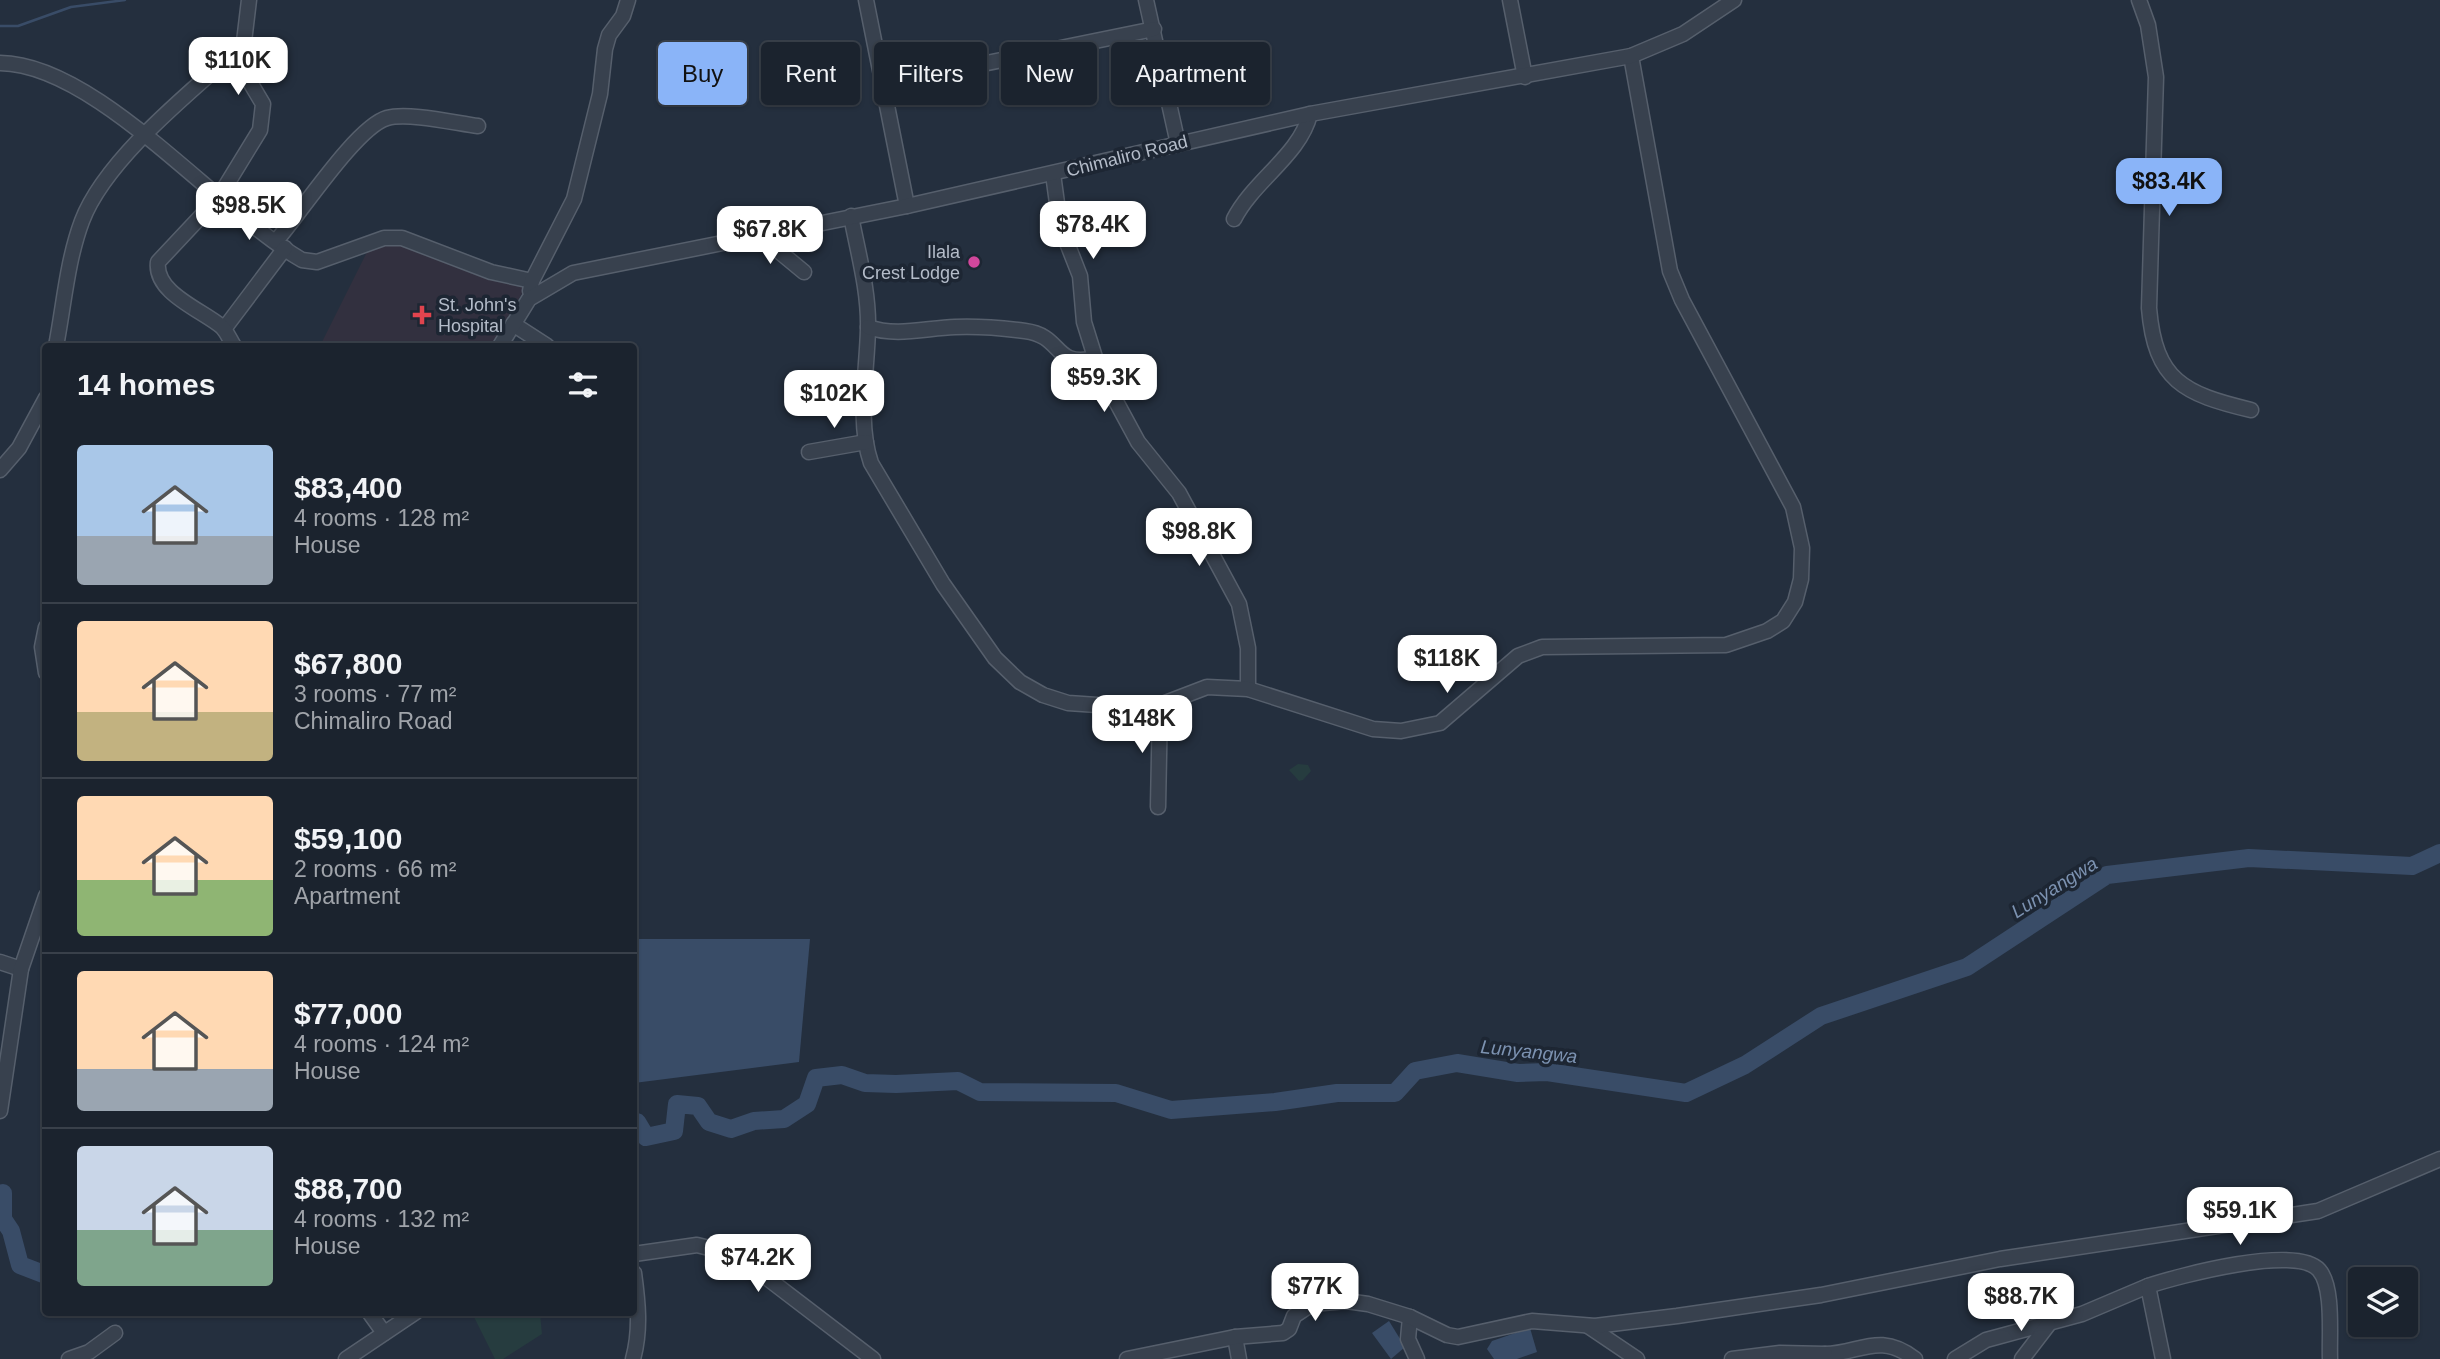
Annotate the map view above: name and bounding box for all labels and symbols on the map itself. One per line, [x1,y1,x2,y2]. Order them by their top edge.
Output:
pin: $110K [189,38,287,97]
street label: Chimaliro Road [1064,131,1190,181]
pin: $83.4K [2112,158,2226,218]
pin: $98.5K [192,182,306,242]
pin: $78.4K [1036,202,1150,261]
pin: $67.8K [713,206,827,266]
place label: Ilala Crest Lodge [862,242,961,283]
marker: Ilala Crest Lodge [966,254,982,270]
place label: St. John's Hospital [438,295,516,336]
marker: St. John's Hospital [412,305,432,325]
pin: $59.3K [1047,354,1161,414]
pin: $102K [785,370,883,430]
pin: $98.8K [1142,508,1256,568]
pin: $118K [1398,636,1496,695]
pin: $148K [1093,696,1191,755]
water label: Lunyangwa [2007,853,2101,922]
water label: Lunyangwa [1480,1036,1578,1067]
pin: $59.1K [2183,1188,2297,1247]
pin: $74.2K [701,1234,815,1294]
pin: $77K [1274,1264,1356,1323]
pin: $88.7K [1964,1274,2078,1333]

